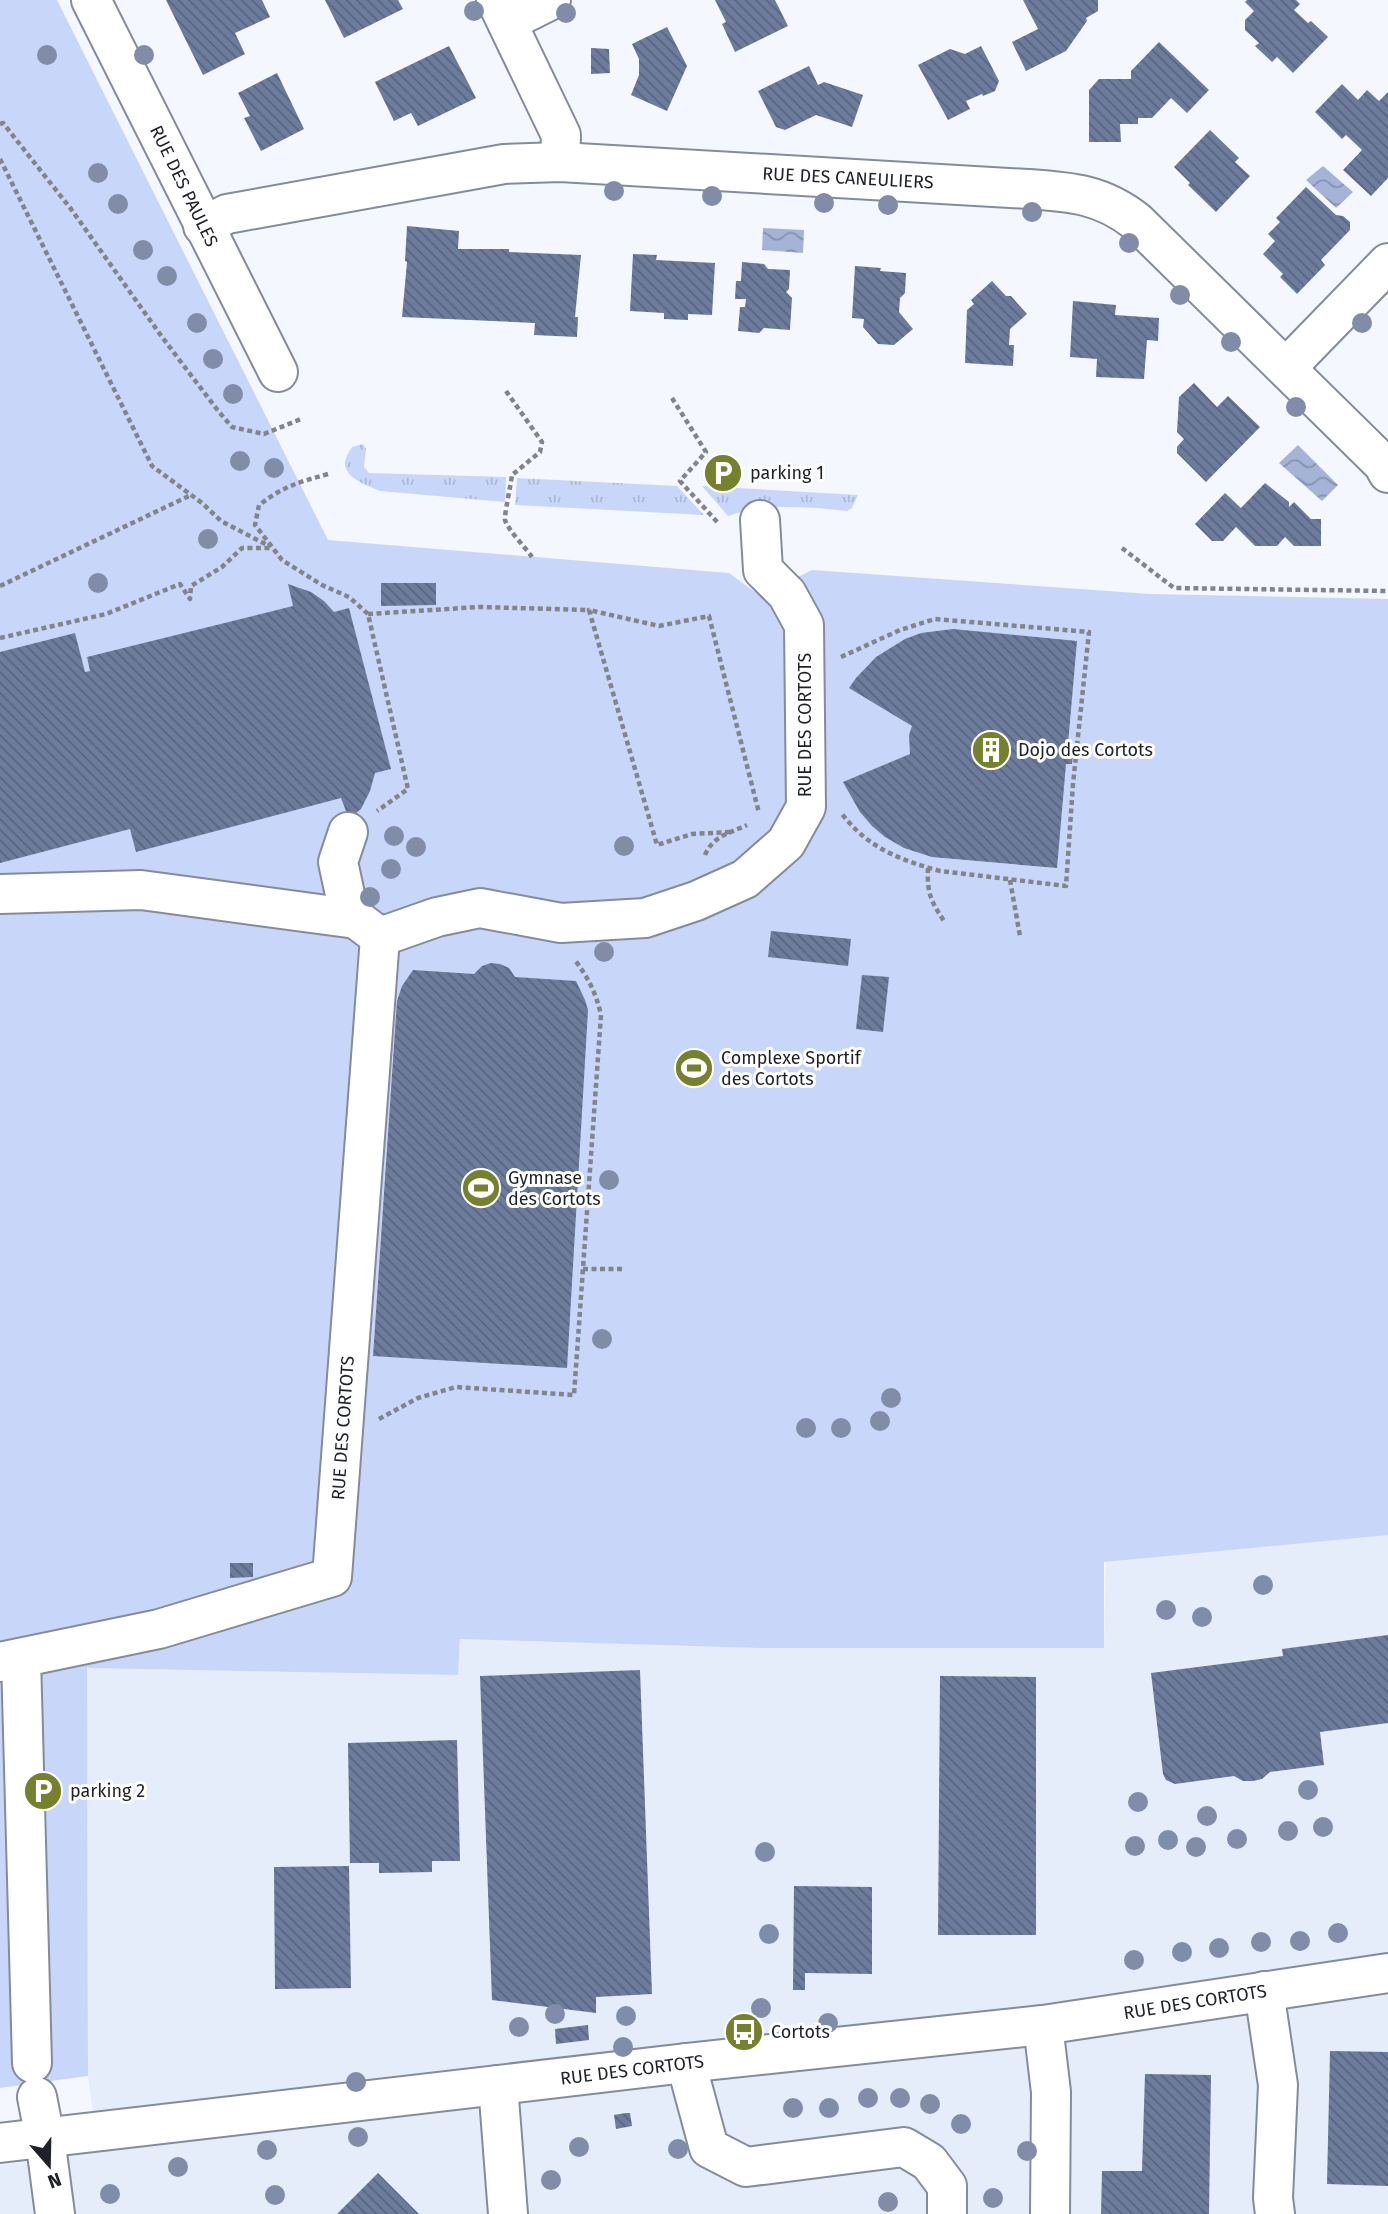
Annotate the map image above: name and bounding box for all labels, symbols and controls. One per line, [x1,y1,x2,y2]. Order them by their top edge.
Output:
street label: RUE DES PAULES [145,122,223,250]
street label: RUE DES CANEULIERS [762,163,934,193]
parking icon: parking 1 [702,452,744,494]
place label: parking 1 [750,462,824,484]
street label: RUE DES CORTOTS [794,652,816,797]
building icon: Dojo des Cortots [970,729,1012,771]
place label: Dojo des Cortots [1018,739,1153,761]
sports icon: Complexe Sportif des Cortots [673,1047,715,1089]
place label: Complexe Sportif des Cortots [721,1047,863,1090]
sports icon: Gymnase des Cortots [460,1167,502,1209]
place label: Gymnase des Cortots [508,1167,601,1210]
street label: RUE DES CORTOTS [327,1355,359,1501]
parking icon: parking 2 [22,1770,64,1812]
place label: parking 2 [70,1780,145,1802]
street label: RUE DES CORTOTS [1122,1980,1268,2024]
bus stop icon: Cortots [723,2011,765,2053]
place label: Cortots [771,2021,830,2043]
street label: RUE DES CORTOTS [559,2050,705,2090]
north arrow [14,2130,84,2200]
text: N [45,2168,65,2193]

